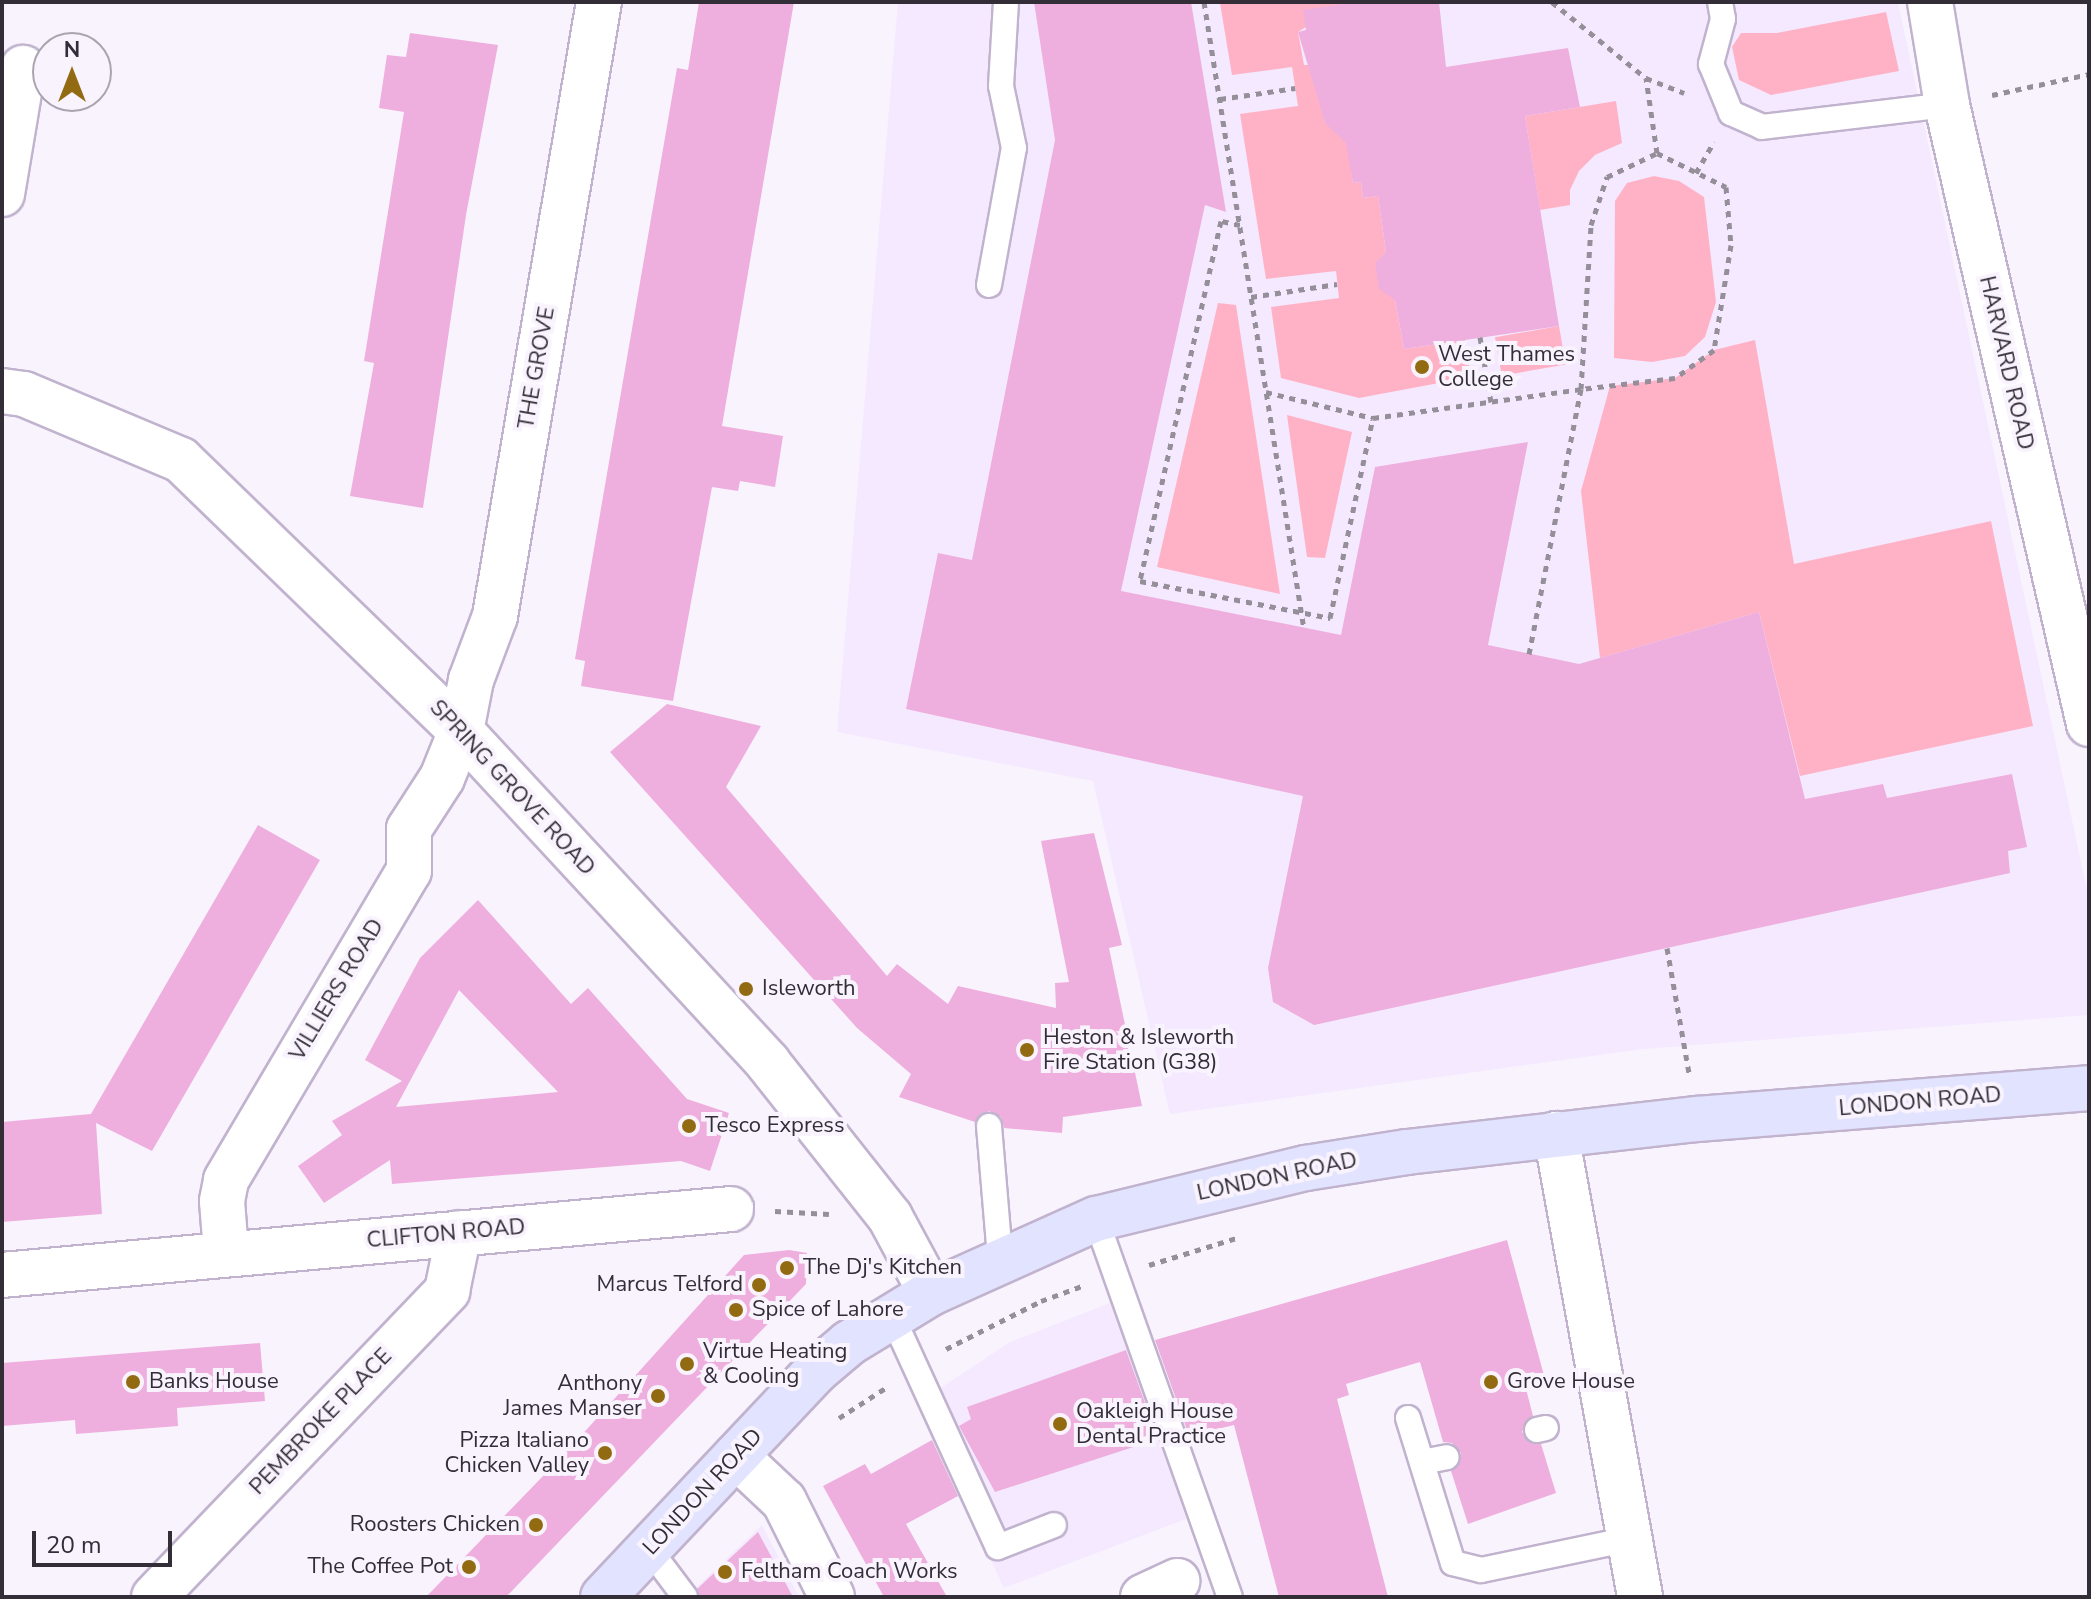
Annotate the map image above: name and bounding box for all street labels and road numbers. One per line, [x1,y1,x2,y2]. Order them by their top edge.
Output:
street label: HARVARD ROAD [1973,274,2039,452]
street label: THE GROVE [513,305,561,431]
street label: SPRING GROVE ROAD [424,695,600,881]
street label: VILLIERS ROAD [284,914,390,1066]
street label: LONDON ROAD [1838,1082,2002,1122]
street label: LONDON ROAD [1195,1147,1359,1207]
street label: CLIFTON ROAD [366,1214,526,1254]
street label: PEMBROKE PLACE [244,1343,398,1501]
street label: LONDON ROAD [638,1423,768,1561]

